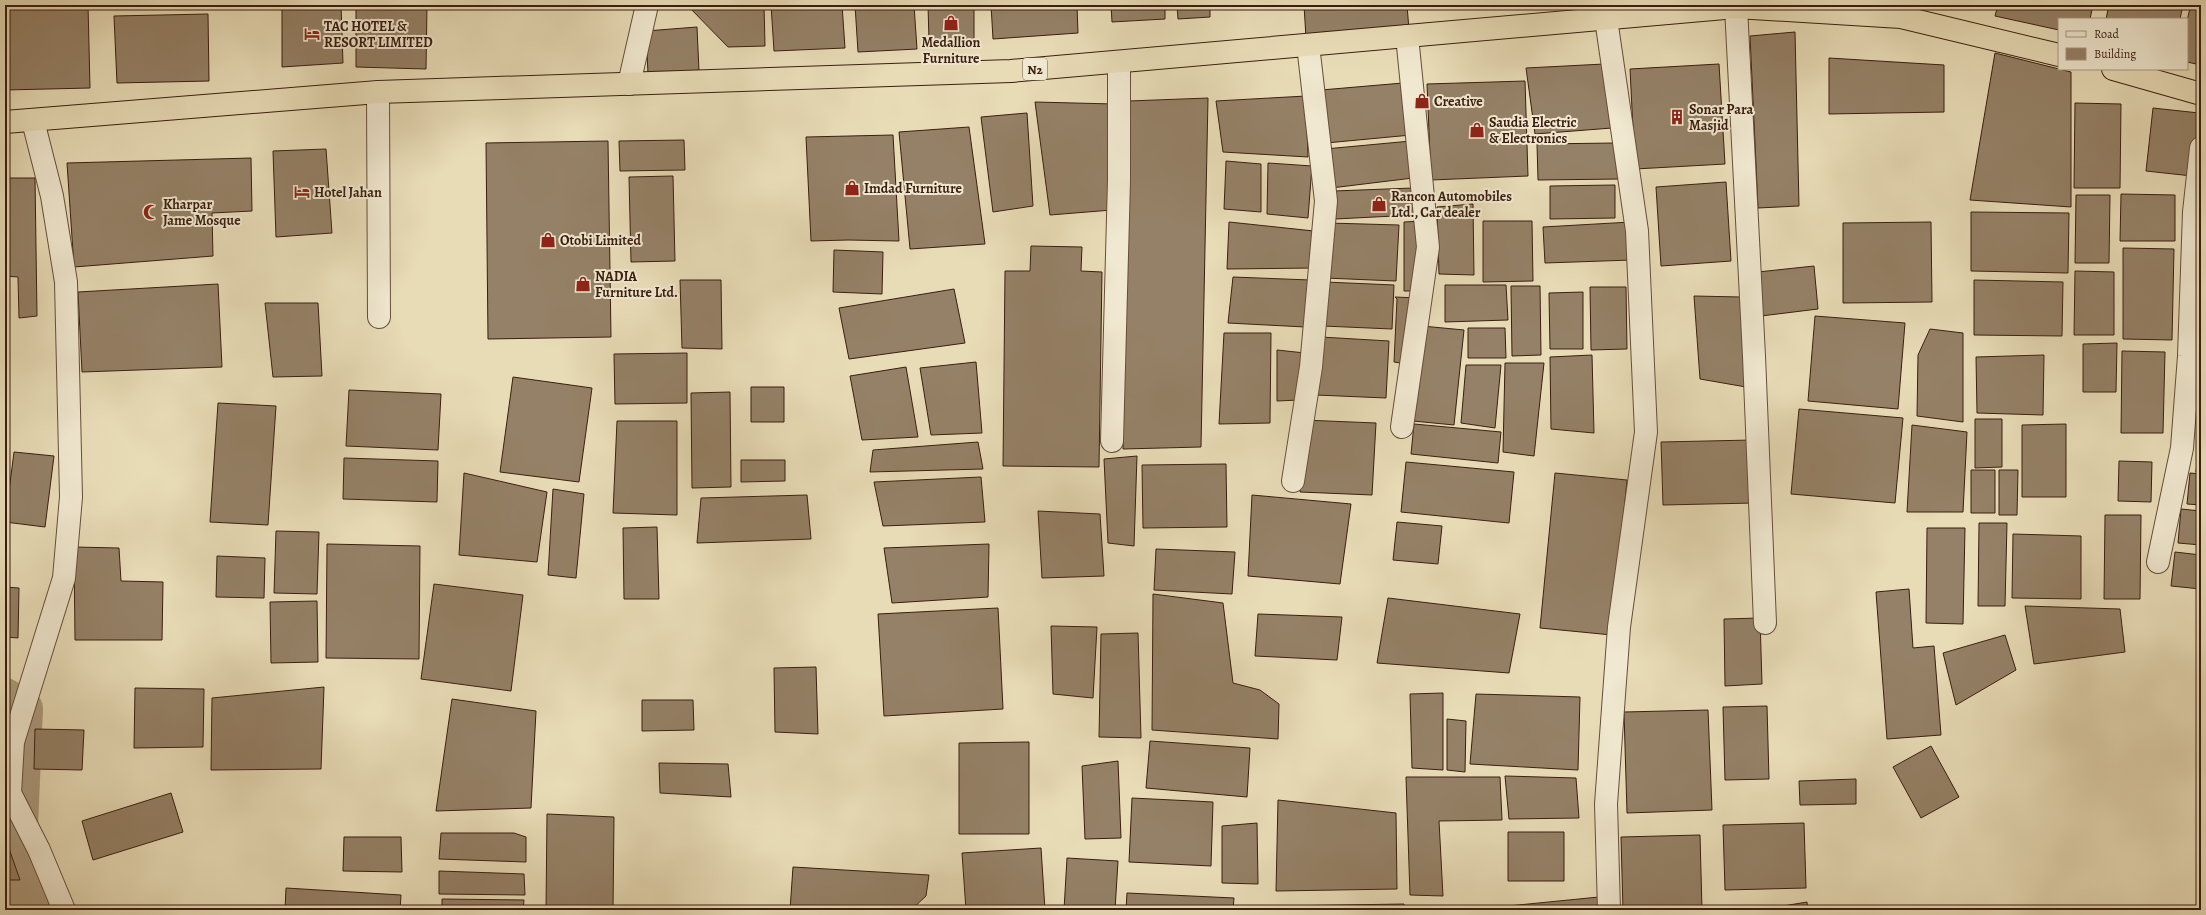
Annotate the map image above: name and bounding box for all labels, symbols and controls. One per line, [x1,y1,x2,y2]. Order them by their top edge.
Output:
shop icon: Medallion Furniture [942,14,960,32]
place label: TAC HOTEL & RESORT LIMITED [324,17,433,52]
legend [2058,18,2188,70]
hotel icon: TAC HOTEL & RESORT LIMITED [303,25,321,43]
text: Road [2094,26,2120,42]
place label: Medallion Furniture [922,33,981,68]
text: Building [2094,46,2136,62]
road number: N2 [1023,58,1047,80]
shop icon: Creative [1413,92,1431,110]
place label: Creative [1434,92,1483,111]
place label: Sonar Para Masjid [1689,100,1754,135]
building icon: Sonar Para Masjid [1668,108,1686,126]
place label: Saudia Electric & Electronics [1489,113,1577,148]
shop icon: Saudia Electric & Electronics [1468,121,1486,139]
shop icon: Imdad Furniture [843,179,861,197]
place label: Imdad Furniture [864,179,963,198]
hotel icon: Hotel Jahan [293,183,311,201]
place label: Hotel Jahan [314,183,382,202]
place label: Rancon Automobiles Ltd., Car dealer [1391,187,1512,222]
place label: Kharpar Jame Mosque [163,195,241,230]
shop icon: Rancon Automobiles Ltd., Car dealer [1370,195,1388,213]
mosque icon: Kharpar Jame Mosque [142,203,160,221]
shop icon: Otobi Limited [539,231,557,249]
place label: Otobi Limited [560,231,641,250]
place label: NADIA Furniture Ltd. [595,267,678,302]
shop icon: NADIA Furniture Ltd. [574,275,592,293]

